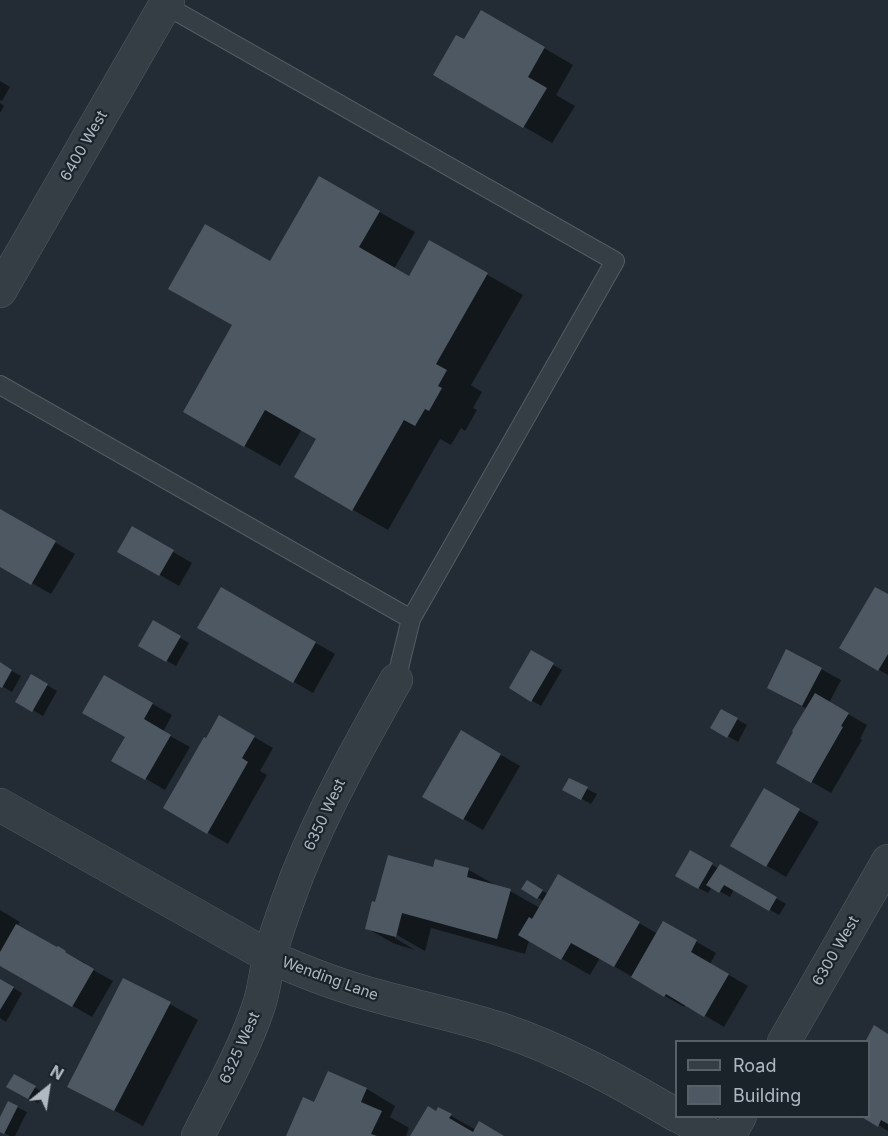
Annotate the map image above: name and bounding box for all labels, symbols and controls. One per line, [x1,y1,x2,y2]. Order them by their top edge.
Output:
street label: 6400 West [57,108,111,184]
street label: 6350 West [301,776,349,854]
street label: 6300 West [809,913,863,989]
street label: Wending Lane [279,953,381,1005]
street label: 6325 West [216,1009,264,1087]
legend [675,1040,870,1118]
text: Road [733,1055,776,1076]
north arrow [18,1058,78,1118]
text: N [47,1061,67,1084]
text: Building [733,1085,801,1106]

